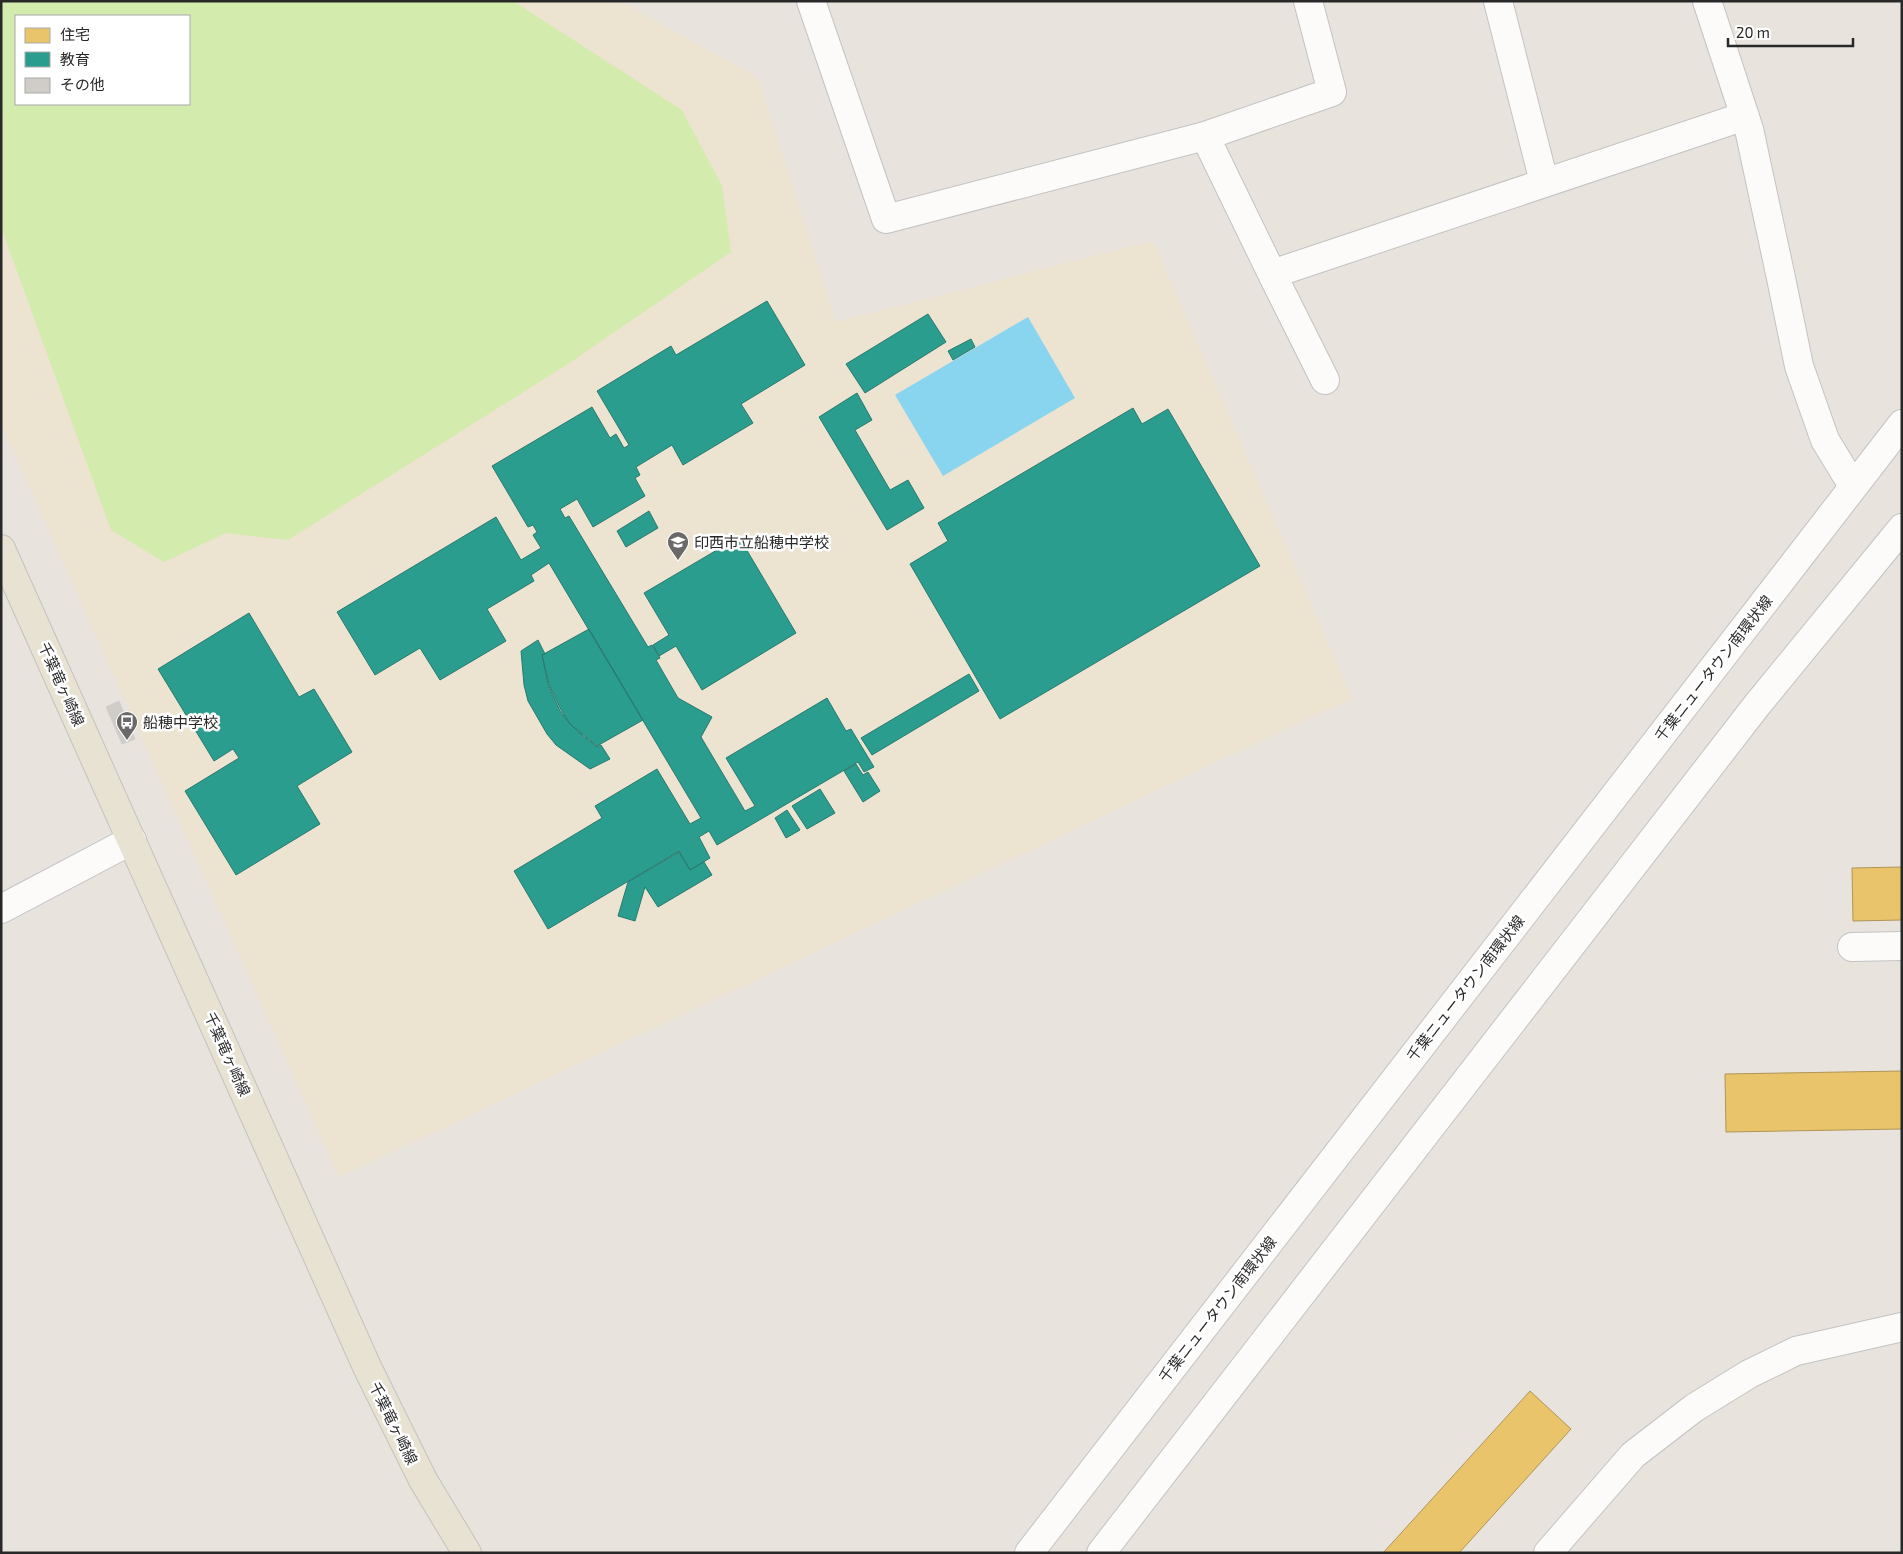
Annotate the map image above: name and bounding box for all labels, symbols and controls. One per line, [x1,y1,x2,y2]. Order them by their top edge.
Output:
legend [15,15,190,105]
scale bar [1728,15,1853,47]
text: 20 m [1736,23,1770,41]
text: 住宅 [60,25,90,43]
text: 教育 [60,50,90,68]
text: その他 [60,75,105,93]
school or university icon: 印西市立船穂中学校 [666,530,690,561]
place label: 印西市立船穂中学校 [694,533,829,551]
street label: 千葉ニュータウン南環状線 [1650,592,1776,744]
street label: 千葉竜ヶ崎線 [35,639,89,729]
bus stop icon: 船穂中学校 [115,710,139,741]
place label: 船穂中学校 [143,713,218,731]
street label: 千葉ニュータウン南環状線 [1402,912,1528,1064]
street label: 千葉竜ヶ崎線 [201,1009,255,1099]
street label: 千葉ニュータウン南環状線 [1154,1233,1280,1385]
street label: 千葉竜ヶ崎線 [366,1379,422,1467]

